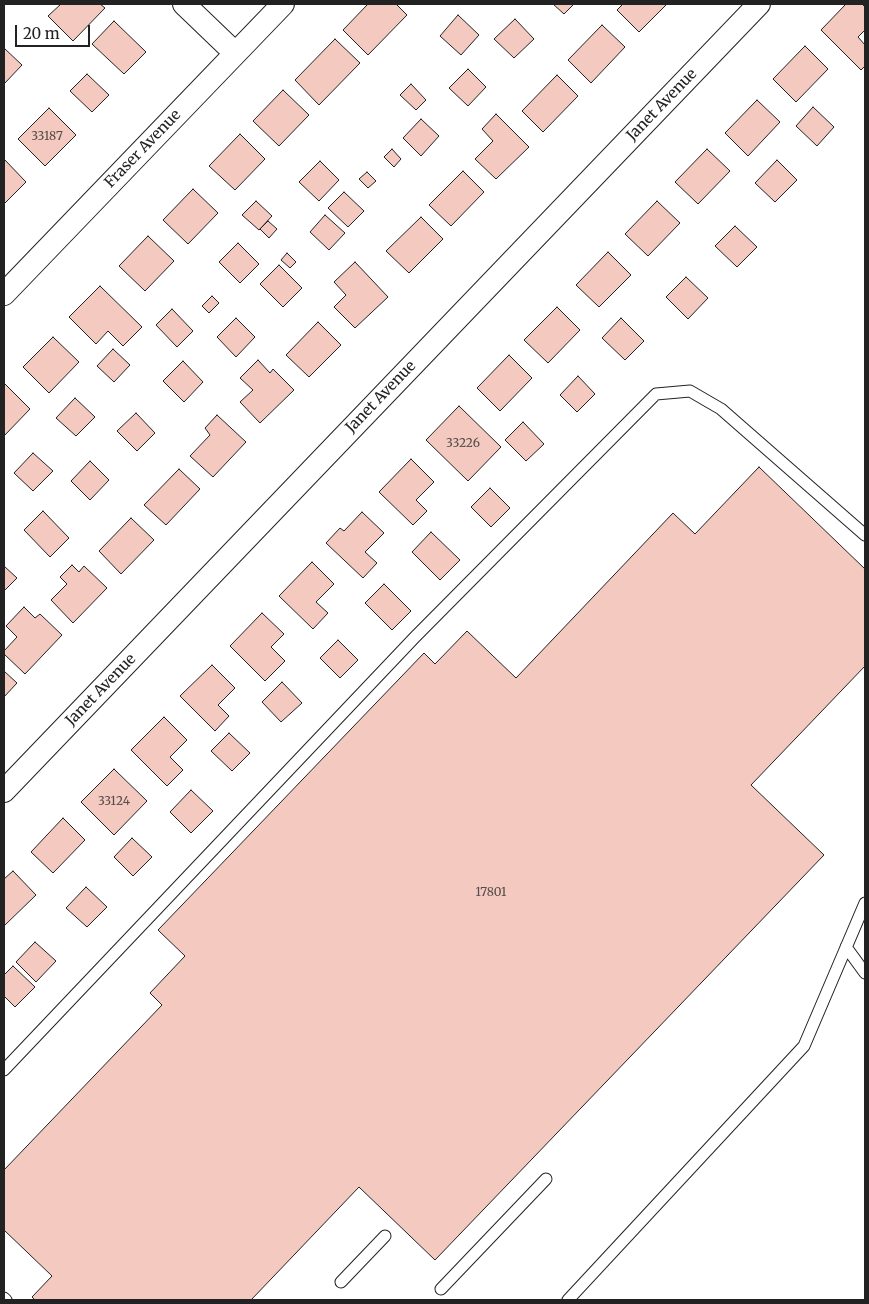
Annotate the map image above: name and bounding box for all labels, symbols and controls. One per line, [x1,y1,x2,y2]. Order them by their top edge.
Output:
scale bar [18,15,92,47]
text: 20 m [23,24,60,43]
street label: Janet Avenue [623,65,701,145]
street label: Fraser Avenue [101,106,185,192]
house number: 33187 [31,130,63,144]
street label: Janet Avenue [342,357,420,437]
house number: 33226 [446,437,480,451]
street label: Janet Avenue [62,650,140,730]
house number: 33124 [98,795,130,809]
house number: 17801 [475,886,507,900]

